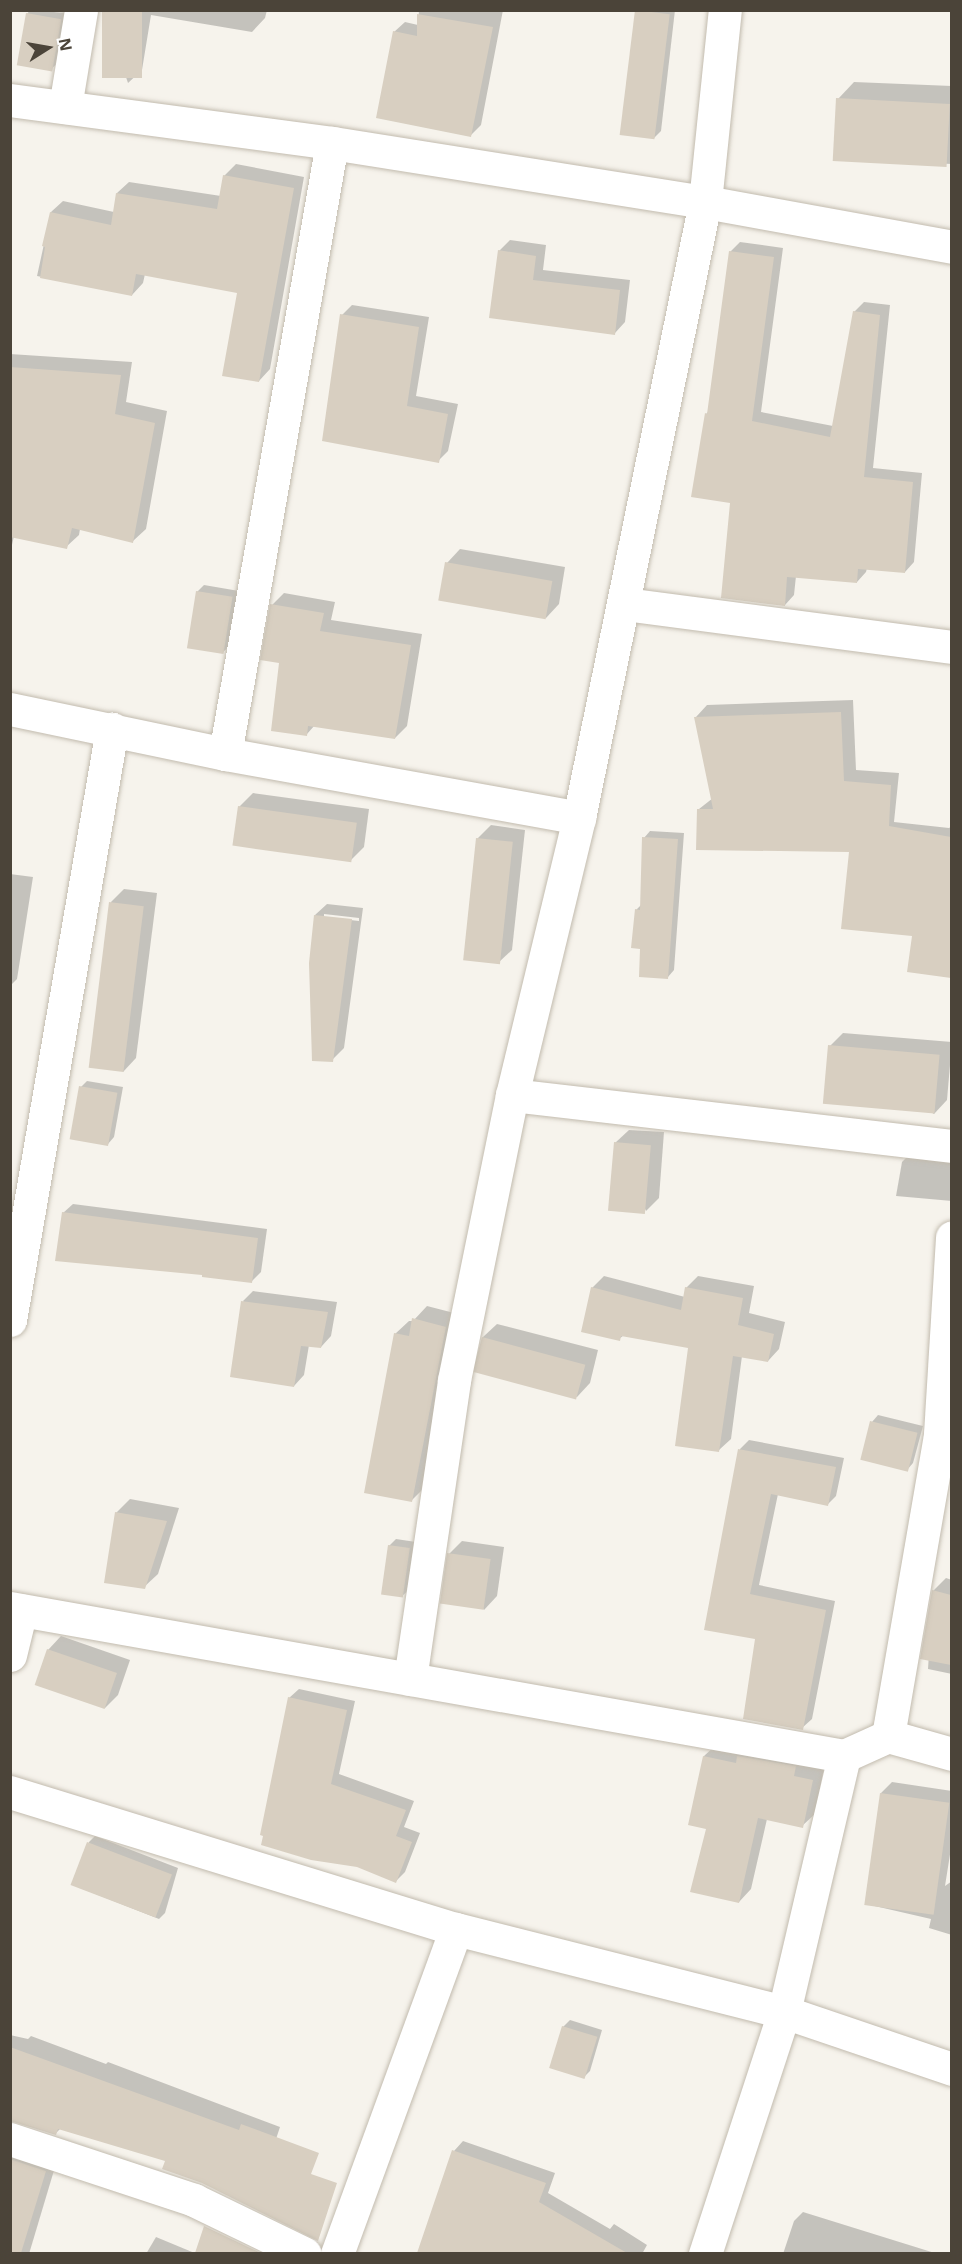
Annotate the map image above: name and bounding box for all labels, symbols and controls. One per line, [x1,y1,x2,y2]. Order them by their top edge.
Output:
north arrow [18,18,78,78]
text: N [54,36,78,53]

